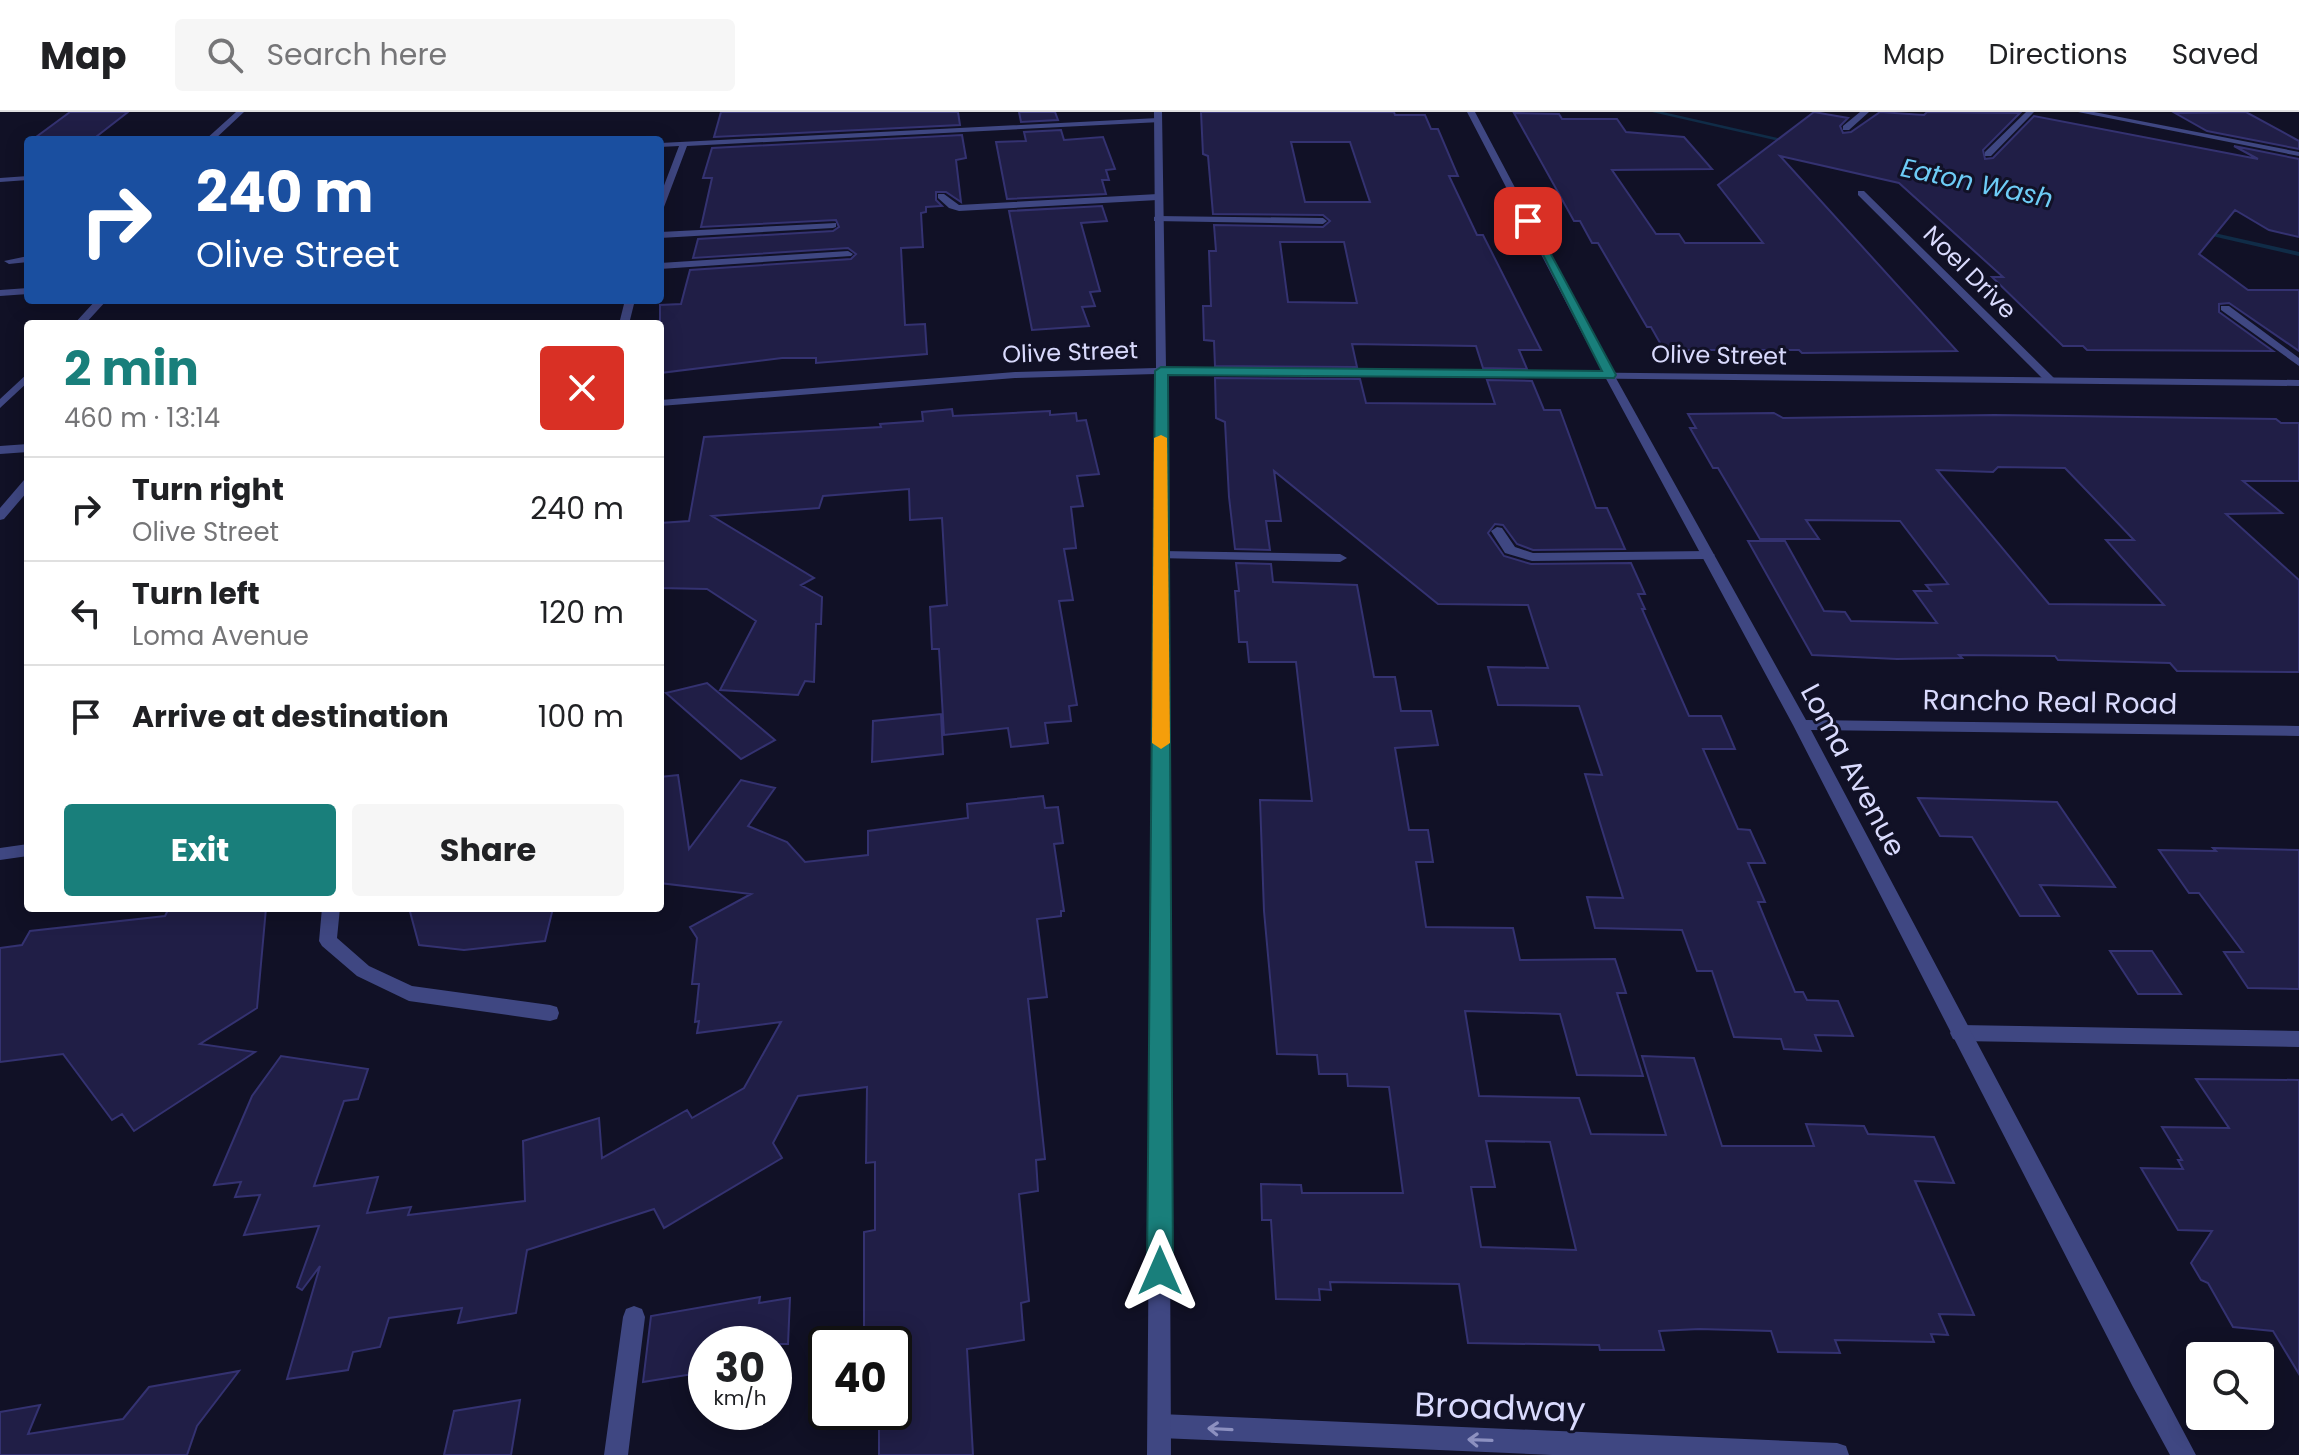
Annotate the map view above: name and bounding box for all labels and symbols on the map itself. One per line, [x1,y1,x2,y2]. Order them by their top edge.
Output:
water label: Eaton Wash [1898,149,2056,217]
pin [1494,187,1562,255]
street label: Noel Drive [1916,218,2024,326]
street label: Olive Street [1002,333,1138,371]
street label: Olive Street [1651,337,1787,373]
street label: Loma Avenue [1791,677,1915,863]
street label: Rancho Real Road [1922,680,2178,724]
position arrow [1118,1229,1202,1313]
speed limit sign: 40 [808,1326,912,1430]
street label: Broadway [1414,1380,1586,1434]
one-way arrow [1207,1421,1234,1436]
one-way arrow [1467,1432,1494,1447]

